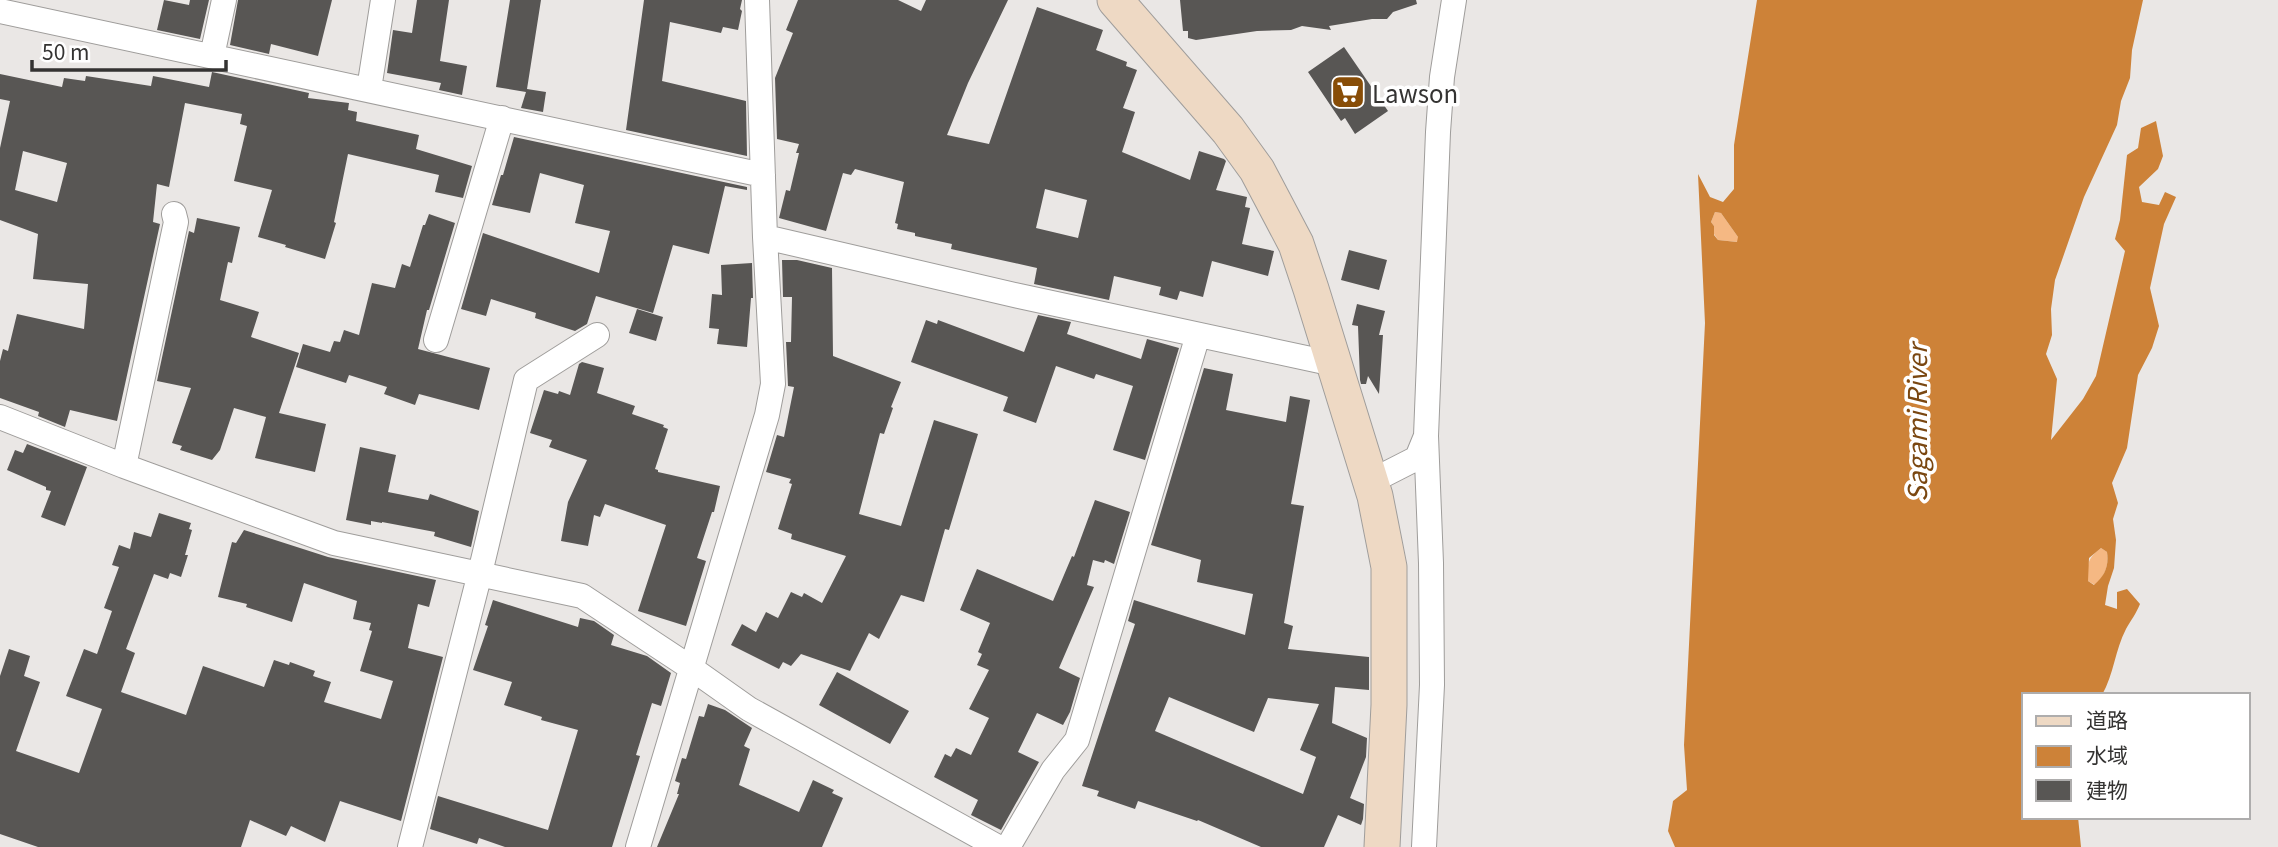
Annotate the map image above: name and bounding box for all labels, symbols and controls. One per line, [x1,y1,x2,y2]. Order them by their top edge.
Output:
scale bar [32,28,226,72]
text: 50 m [42,36,89,66]
supermarket icon: Lawson [1329,73,1367,111]
place label: Lawson [1372,75,1458,110]
water label: Sagami River [1897,340,1934,502]
legend [2022,693,2250,819]
text: 道路 [2086,704,2128,734]
text: 水域 [2086,739,2128,769]
text: 建物 [2086,774,2128,804]

